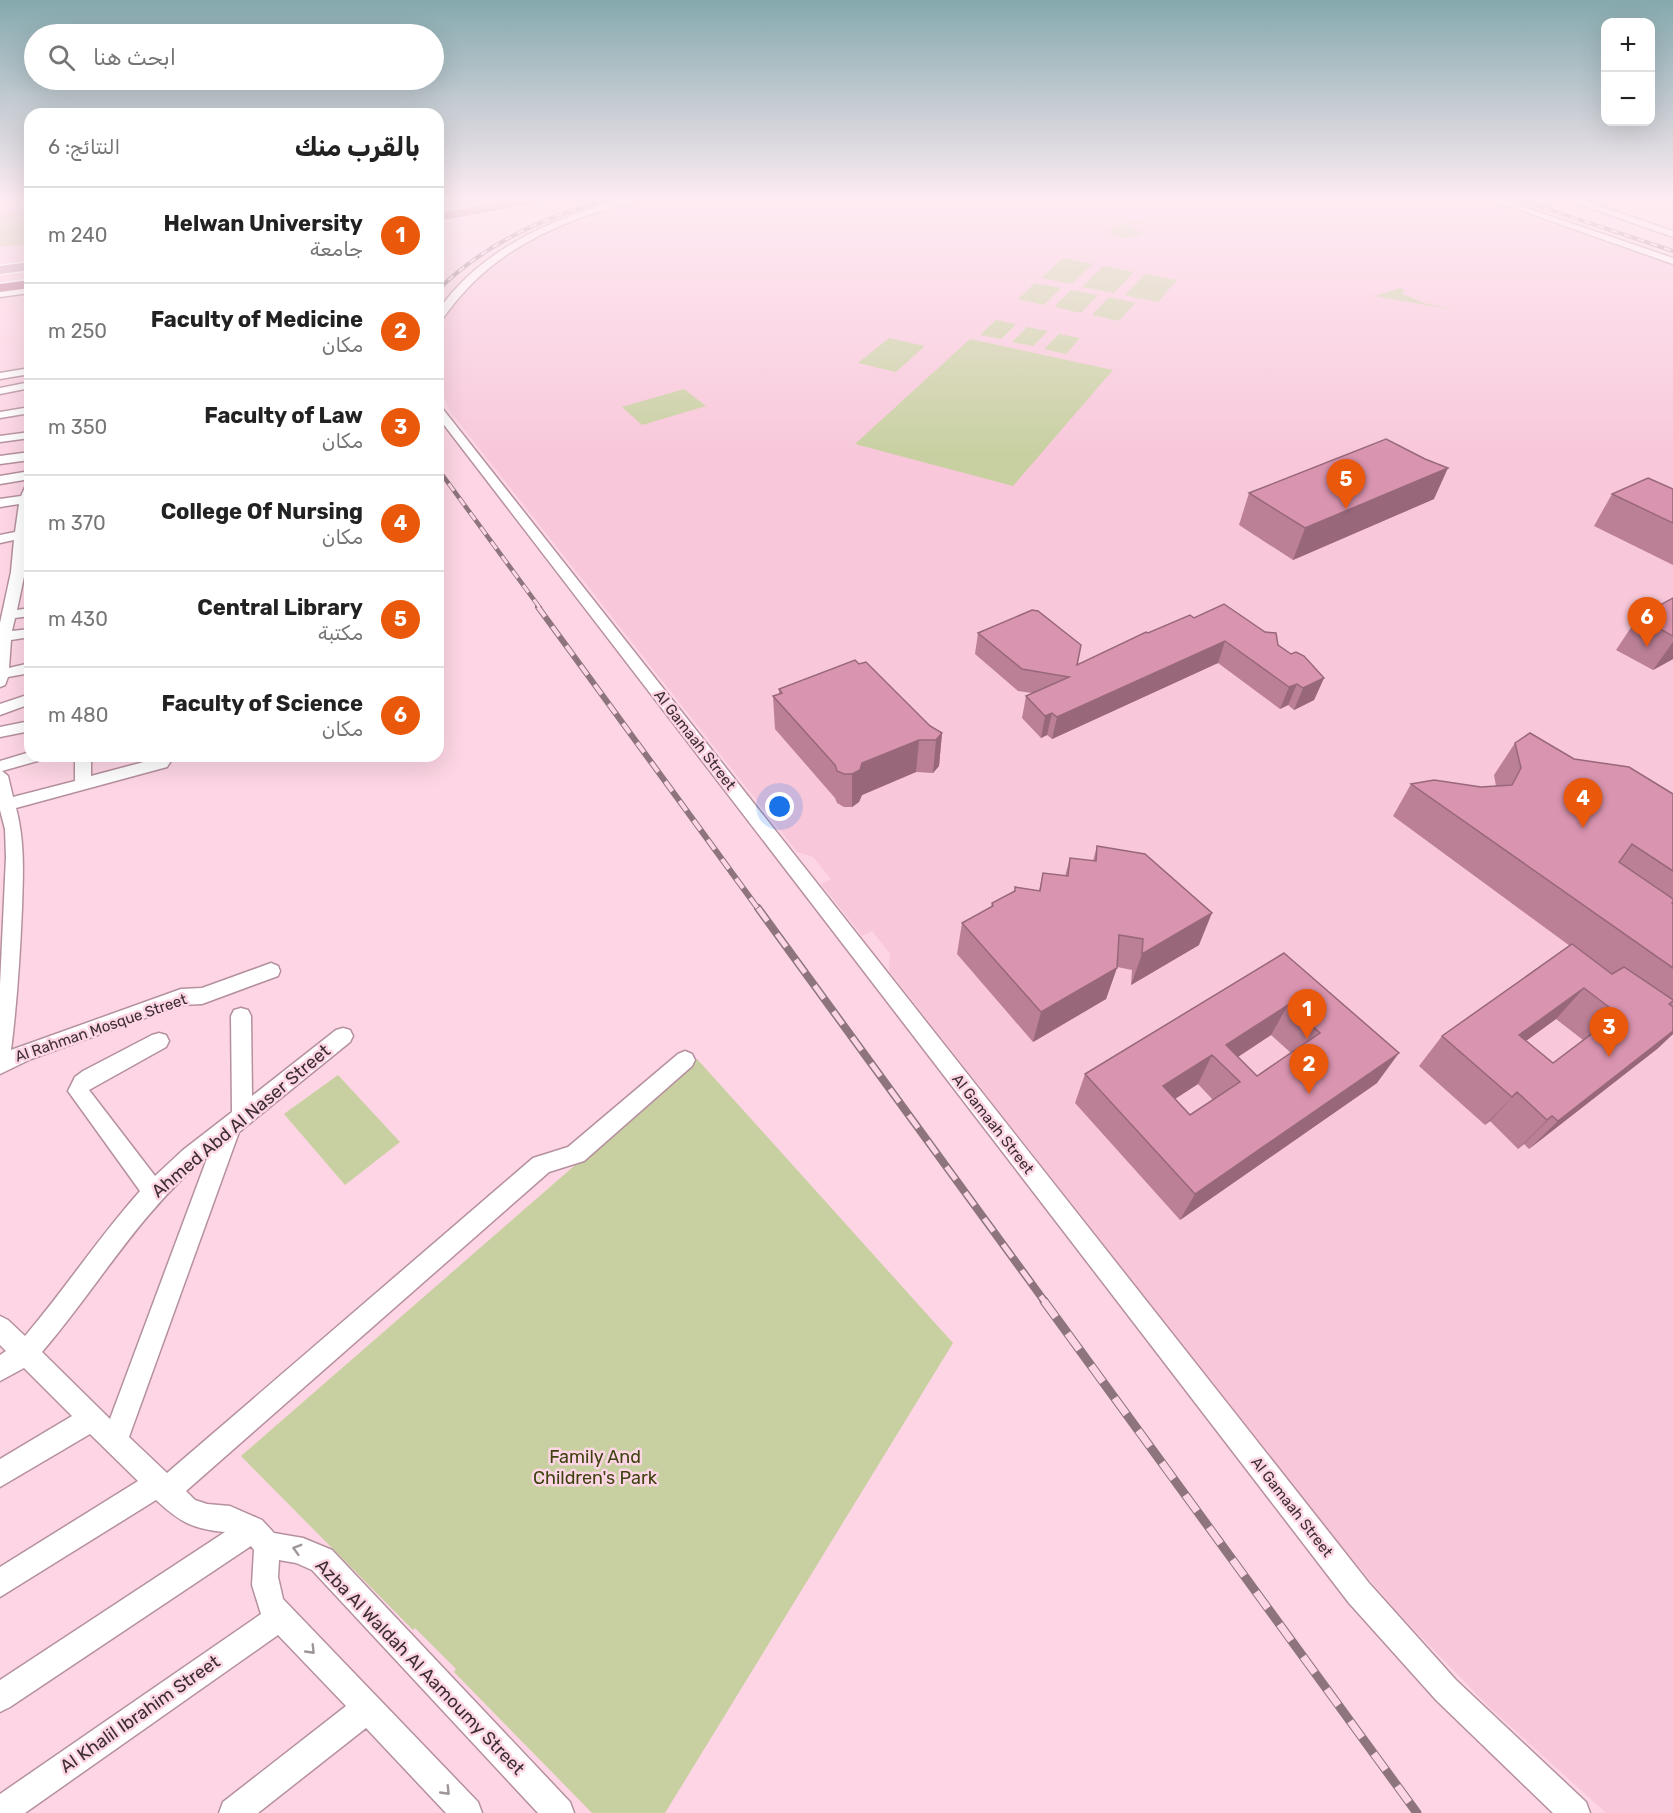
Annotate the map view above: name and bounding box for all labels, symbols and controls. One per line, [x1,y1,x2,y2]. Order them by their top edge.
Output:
map controls [1601,18,1655,126]
button: + [1601,18,1655,72]
search box [24,24,444,90]
icon: search [45,41,78,74]
text: ابحث هنا [93,44,176,71]
button: − [1601,72,1655,126]
text: بالقرب منك [295,132,420,163]
text: النتائج: 6 [48,135,120,159]
text: Helwan University [163,210,363,237]
text: 240 m [48,223,107,247]
text: 1 [396,223,405,247]
text: جامعة [310,237,363,261]
text: Faculty of Medicine [151,306,363,333]
text: 250 m [48,319,107,343]
text: 2 [394,319,407,343]
text: مكان [322,333,363,357]
text: Faculty of Law [204,402,363,429]
text: 350 m [48,415,107,439]
text: 3 [394,415,407,439]
text: مكان [322,429,363,453]
pin: 5 [1326,460,1366,509]
text: College Of Nursing [161,498,363,525]
text: 370 m [48,511,106,535]
text: 4 [394,511,407,535]
text: مكان [322,525,363,549]
text: Central Library [197,594,363,621]
pin: 6 [1628,598,1666,647]
text: 430 m [48,607,108,631]
text: 5 [394,607,407,631]
text: مكتبة [318,621,363,645]
street label: Al Gamaah Street [650,686,740,794]
text: Faculty of Science [162,690,363,717]
text: 480 m [48,703,109,727]
text: 6 [394,703,407,727]
text: مكان [322,717,363,741]
pin: 4 [1564,778,1602,828]
your location [765,792,794,821]
street label: Al Rahman Mosque Street [13,990,189,1066]
pin: 1 [1288,990,1326,1039]
pin: 3 [1590,1008,1628,1057]
street label: Ahmed Abd Al Naser Street [147,1040,335,1202]
pin: 2 [1290,1044,1328,1094]
street label: Al Gamaah Street [948,1070,1038,1178]
park label: Family And Children's Park [533,1446,658,1489]
street label: Al Gamaah Street [1247,1453,1337,1561]
one-way arrow [292,1544,303,1556]
street label: Azba Al Waldah Al Aamoumy Street [311,1555,529,1779]
one-way arrow [304,1643,315,1653]
street label: Al Khalil Ibrahim Street [56,1650,224,1778]
one-way arrow [438,1784,449,1795]

